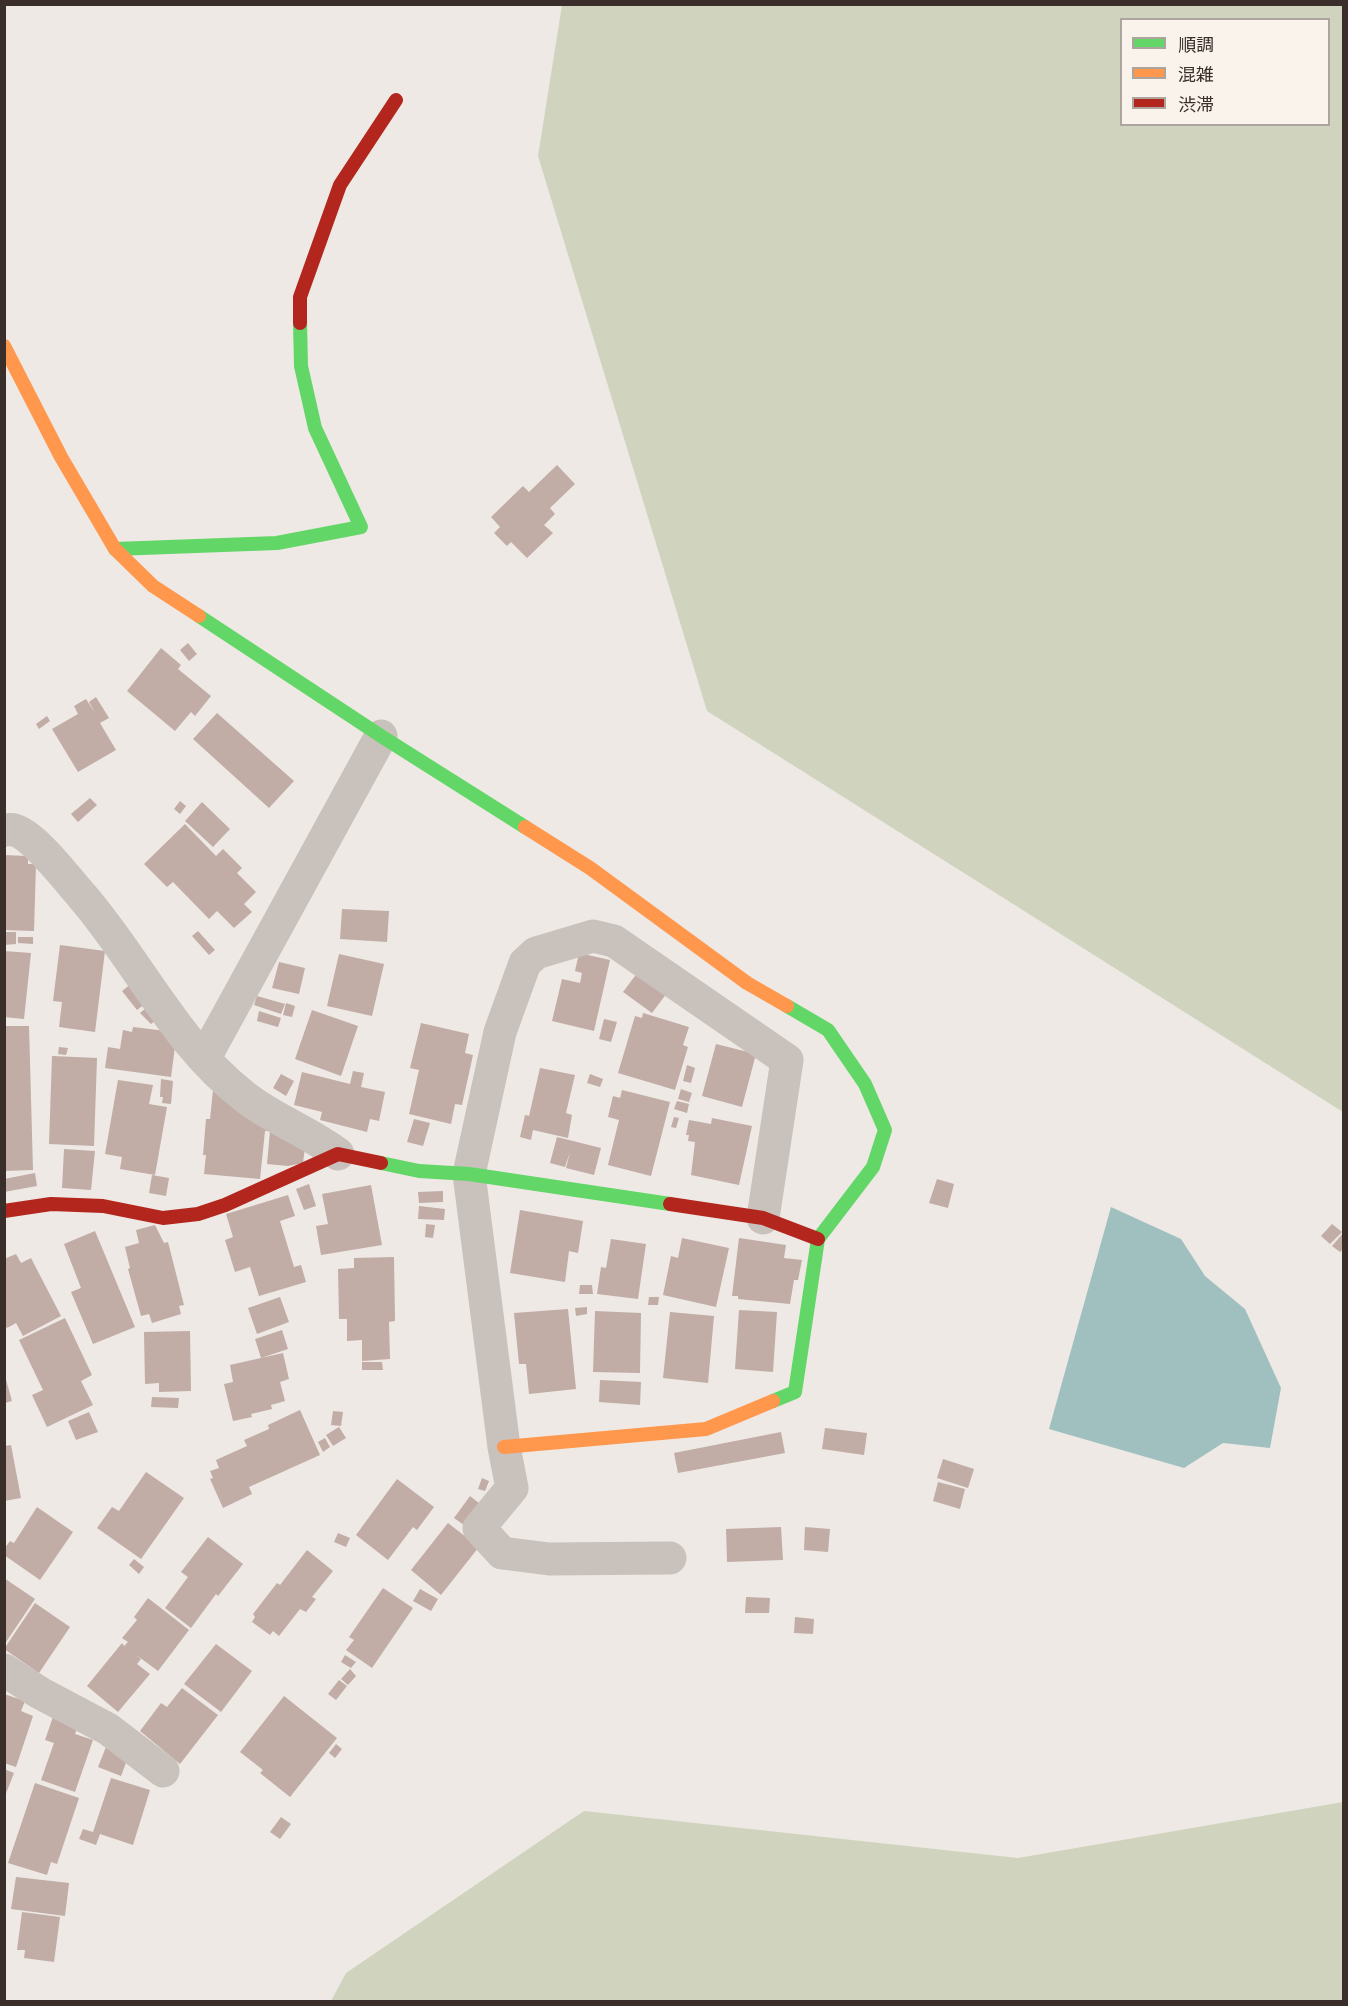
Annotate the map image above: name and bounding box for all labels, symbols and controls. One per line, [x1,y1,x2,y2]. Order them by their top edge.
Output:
legend [1120,18,1330,126]
text: 順調 [1178,34,1214,55]
text: 混雑 [1178,64,1214,85]
text: 渋滞 [1178,94,1214,115]

